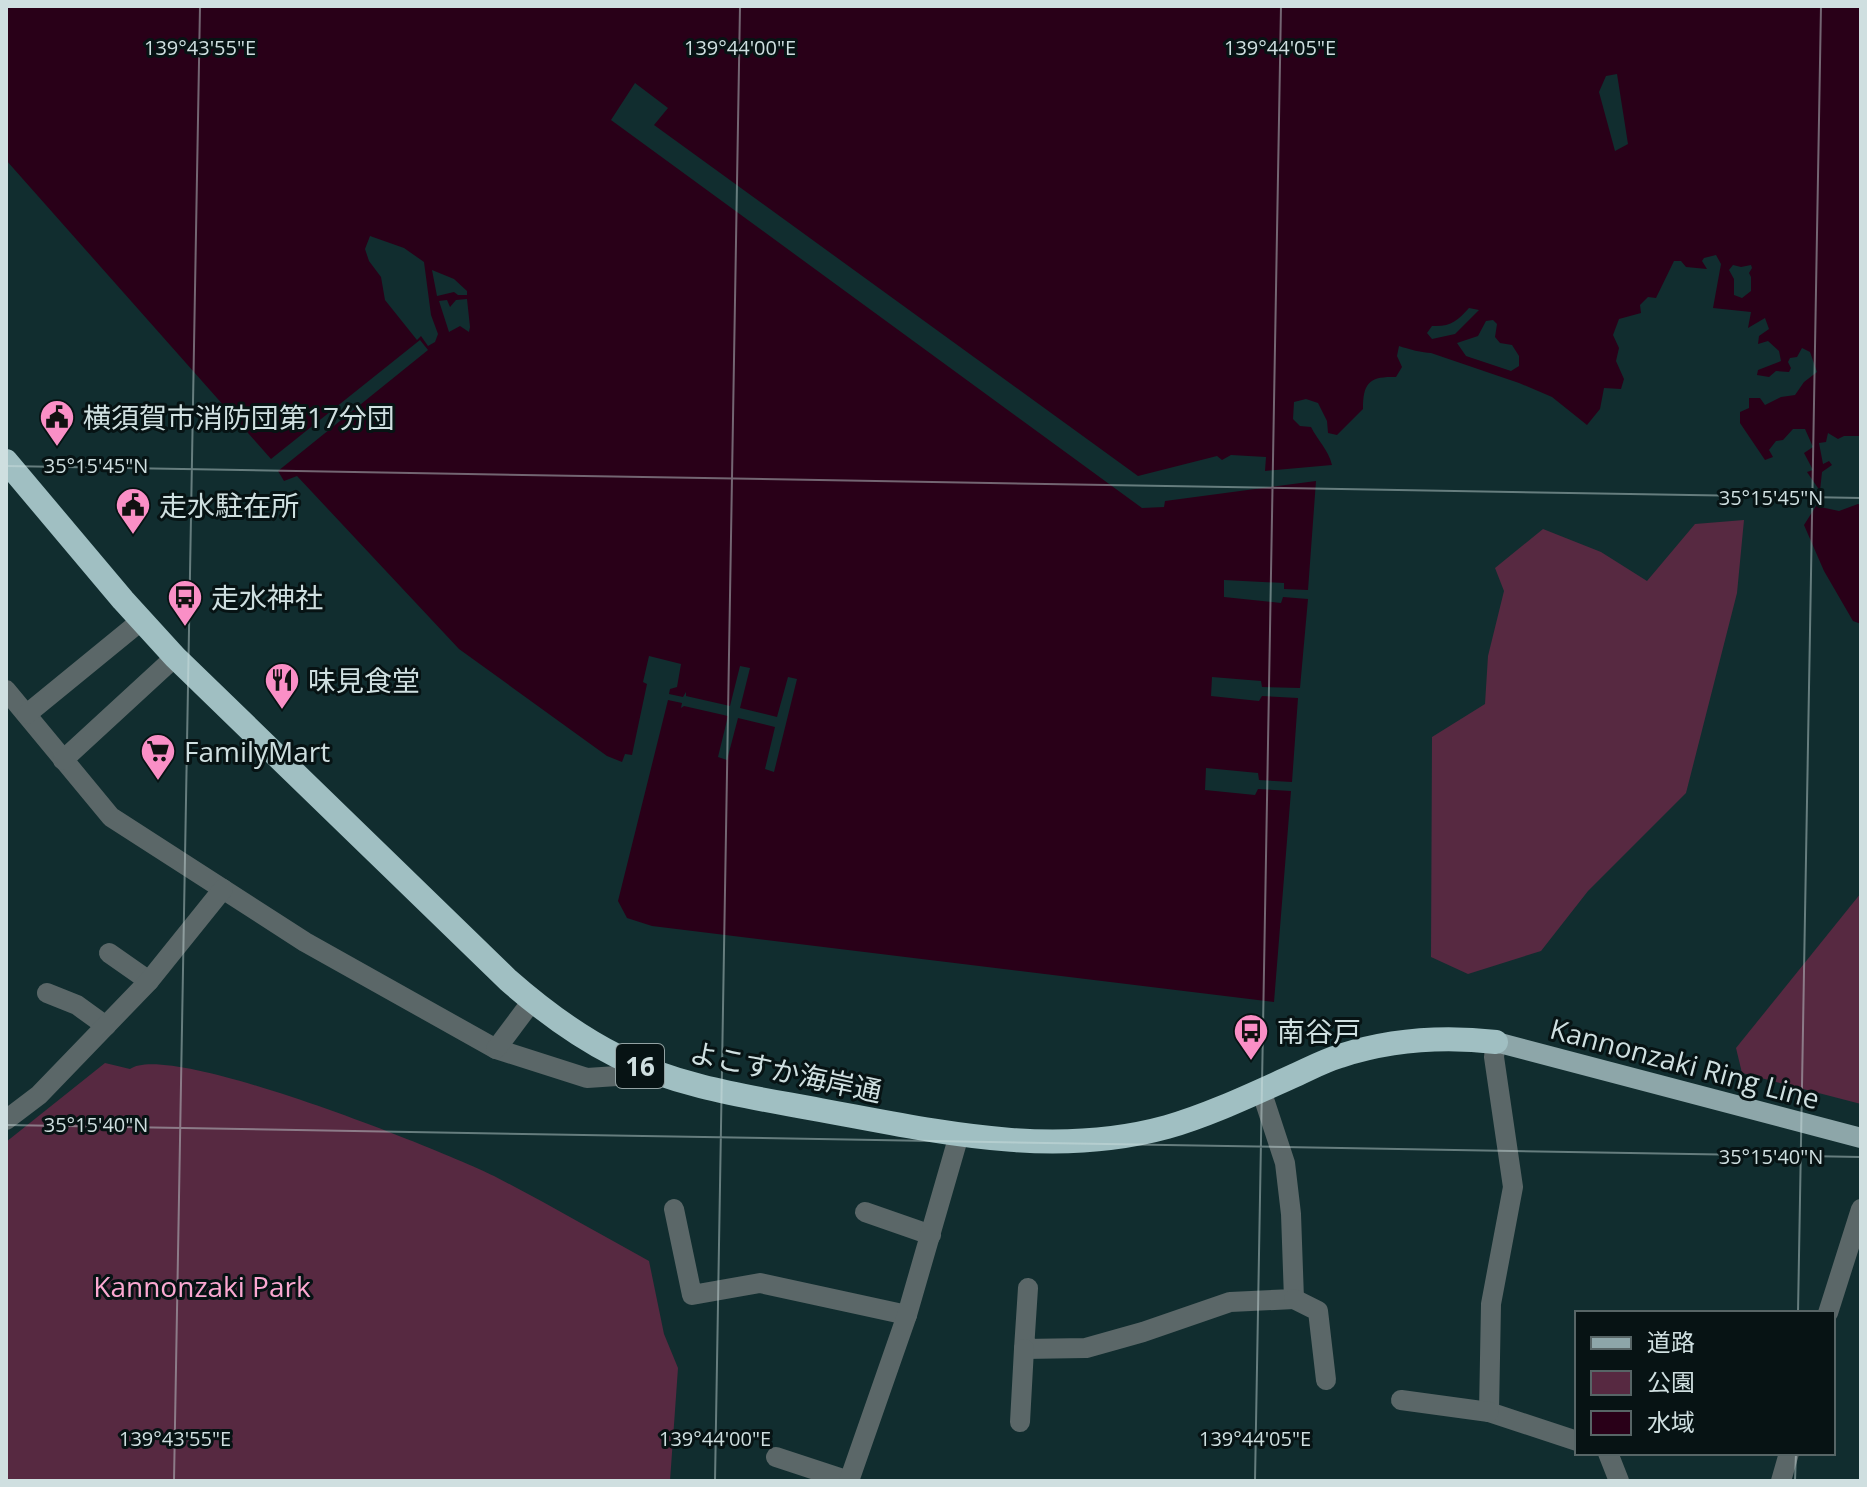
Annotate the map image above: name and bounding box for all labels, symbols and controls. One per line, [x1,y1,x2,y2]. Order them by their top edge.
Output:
text: 139°43'55"E [144,34,256,61]
text: 139°44'00"E [684,34,796,61]
text: 139°44'05"E [1224,34,1336,61]
public building icon: 横須賀市消防団第17分団 [38,398,76,448]
place label: 横須賀市消防団第17分団 [83,398,395,436]
text: 35°15'45"N [44,452,148,479]
text: 35°15'45"N [1719,484,1823,511]
public building icon: 走水駐在所 [114,486,152,536]
place label: 走水駐在所 [159,486,299,524]
bus stop icon: 走水神社 [166,578,204,628]
place label: 走水神社 [211,578,323,616]
restaurant icon: 味見食堂 [263,661,301,711]
place label: 味見食堂 [308,661,420,699]
supermarket icon: FamilyMart [139,732,177,782]
place label: FamilyMart [184,732,330,770]
street label: Kannonzaki Ring Line [1546,1009,1824,1117]
bus stop icon: 南谷戸 [1232,1012,1270,1062]
place label: 南谷戸 [1277,1012,1361,1050]
street label: よこすか海岸通 [686,1032,886,1110]
road number: 16 [616,1044,664,1088]
text: 35°15'40"N [44,1111,148,1138]
text: 35°15'40"N [1719,1143,1823,1170]
park label: Kannonzaki Park [93,1267,311,1305]
legend [1575,1311,1835,1455]
text: 道路 [1647,1325,1695,1358]
text: 公園 [1647,1365,1695,1398]
text: 水域 [1647,1405,1695,1438]
text: 139°43'55"E [119,1425,231,1452]
text: 139°44'00"E [659,1425,771,1452]
text: 139°44'05"E [1199,1425,1311,1452]

